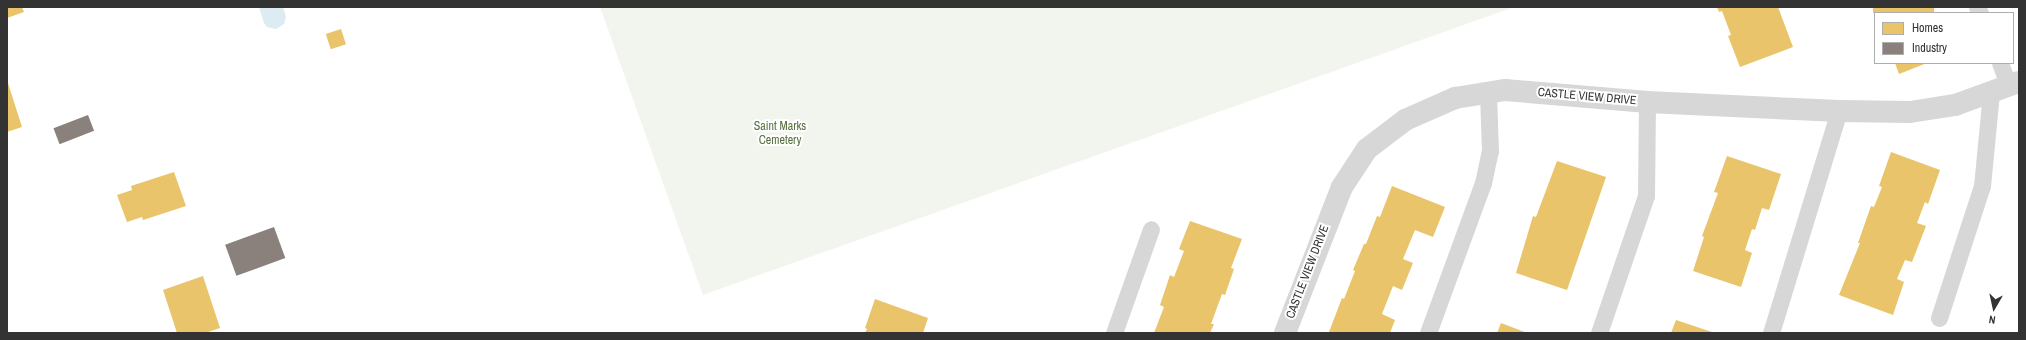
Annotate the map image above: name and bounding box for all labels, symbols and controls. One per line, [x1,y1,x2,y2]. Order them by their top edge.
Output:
legend [1874,12,2014,64]
text: Homes [1912,20,1943,36]
text: Industry [1912,40,1947,56]
street label: CASTLE VIEW DRIVE [1537,86,1637,108]
park label: Saint Marks Cemetery [754,120,806,148]
street label: CASTLE VIEW DRIVE [1284,223,1332,321]
north arrow [1974,288,2014,328]
text: N [1988,312,1996,327]

